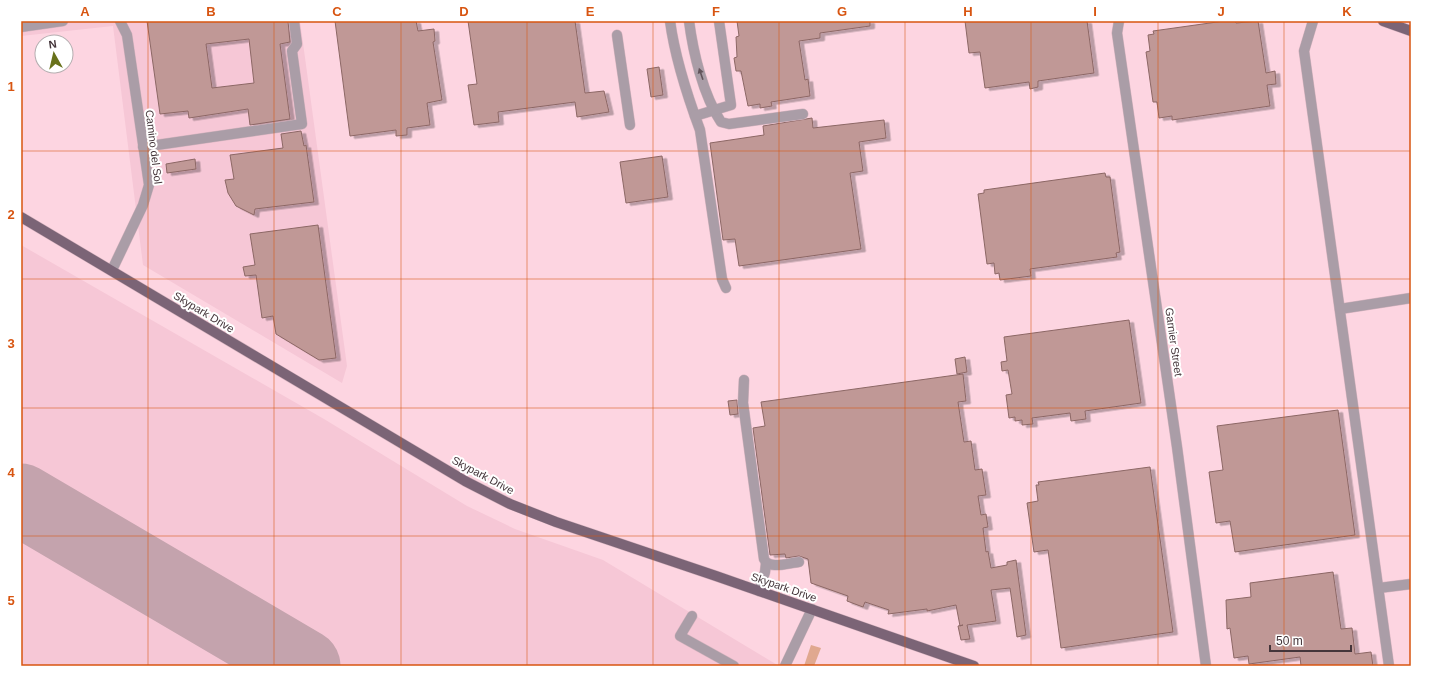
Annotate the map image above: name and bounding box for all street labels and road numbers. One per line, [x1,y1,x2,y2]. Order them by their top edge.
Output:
street label: Camino del Sol [143,109,165,185]
street label: Skypark Drive [172,289,236,335]
street label: Garnier Street [1163,307,1185,377]
street label: Skypark Drive [450,454,516,496]
street label: Skypark Drive [750,570,818,604]

